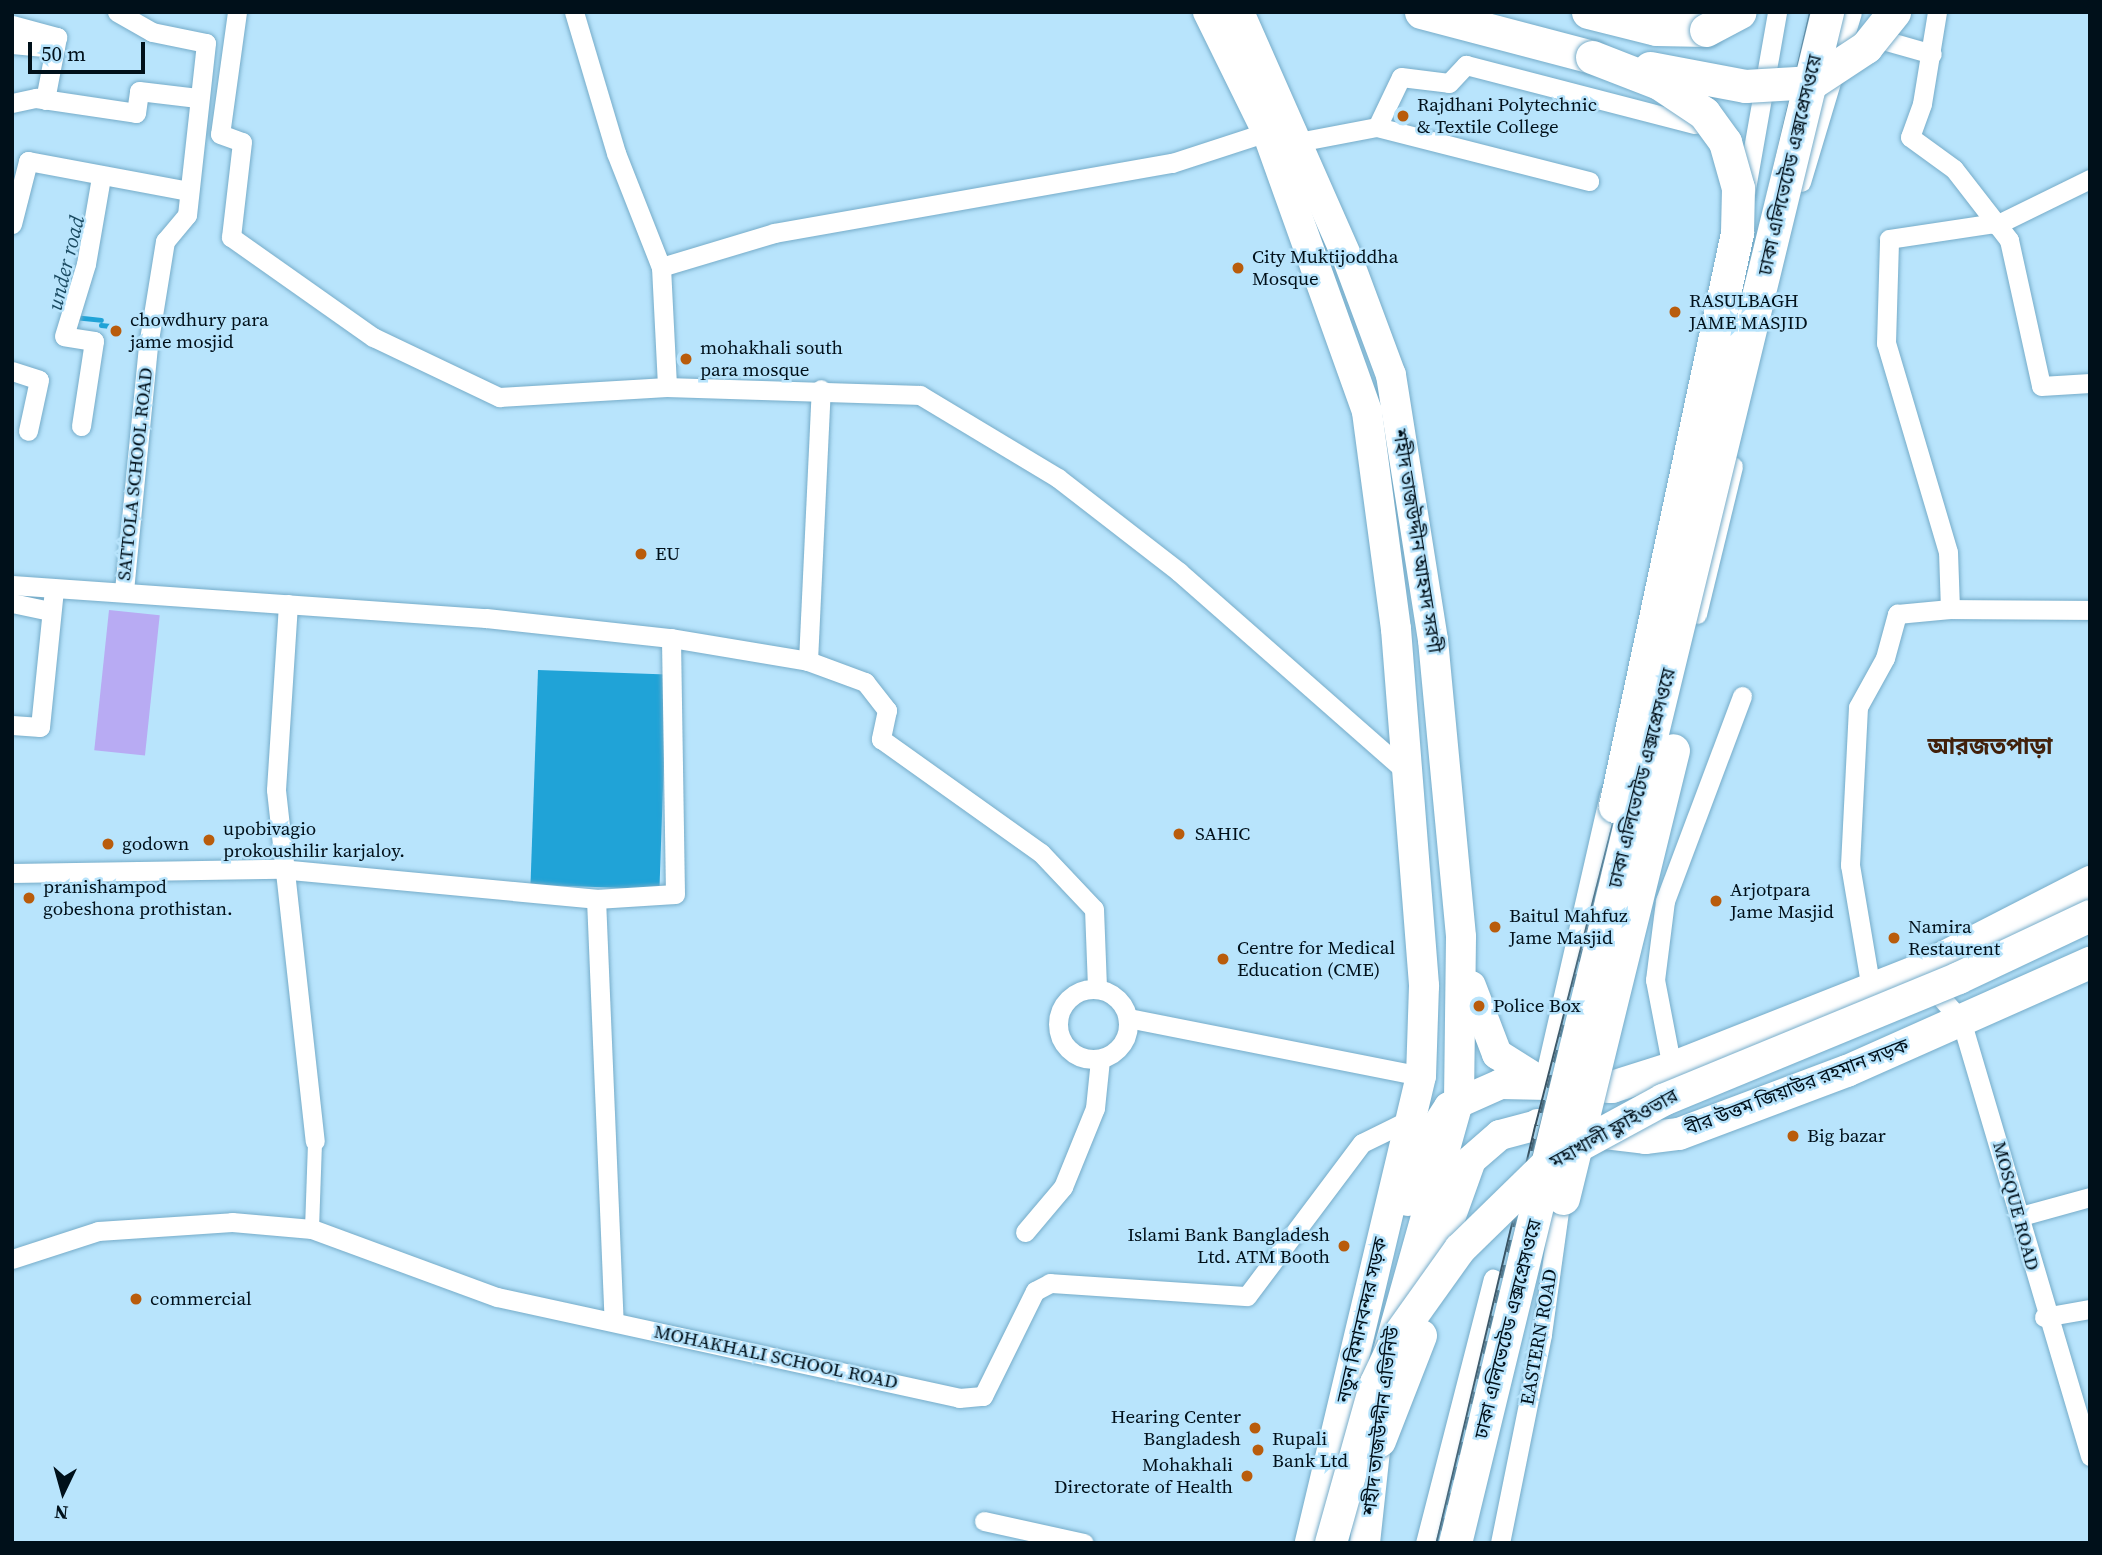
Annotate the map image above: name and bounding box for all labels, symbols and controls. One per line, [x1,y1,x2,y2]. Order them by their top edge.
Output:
scale bar [32,28,149,72]
text: 50 m [41,39,86,68]
street label: ঢাকা এলিভেটেড এক্সপ্রেসওয়ে [1754,53,1826,277]
place label: Rajdhani Polytechnic & Textile College [1417,94,1597,138]
marker: Rajdhani Polytechnic & Textile College [1395,108,1411,124]
water label: under road [42,213,90,313]
place label: City Muktijoddha Mosque [1252,246,1398,290]
marker: City Muktijoddha Mosque [1230,260,1246,276]
place label: RASULBAGH JAME MASJID [1689,290,1808,334]
marker: RASULBAGH JAME MASJID [1667,304,1683,320]
place label: chowdhury para jame mosjid [130,309,269,353]
marker: chowdhury para jame mosjid [108,323,124,339]
place label: mohakhali south para mosque [700,337,843,381]
marker: mohakhali south para mosque [678,351,694,367]
street label: SATTOLA SCHOOL ROAD [112,366,158,582]
street label: শহীদ তাজউদ্দীন আহমদ সরণী [1388,427,1446,655]
place label: EU [655,543,680,565]
marker: EU [633,546,649,562]
street label: ঢাকা এলিভেটেড এক্সপ্রেসওয়ে [1604,666,1680,890]
district label: আরজতপাড়া [1927,732,2053,760]
place label: upobivagio prokoushilir karjaloy. [223,818,405,862]
place label: SAHIC [1195,823,1250,845]
marker: SAHIC [1169,824,1189,844]
marker: upobivagio prokoushilir karjaloy. [201,832,217,848]
place label: godown [122,833,189,855]
marker: godown [100,836,116,852]
place label: pranishampod gobeshona prothistan. [43,876,233,920]
place label: Arjotpara Jame Masjid [1730,879,1834,923]
marker: pranishampod gobeshona prothistan. [21,890,37,906]
marker: Arjotpara Jame Masjid [1708,893,1724,909]
place label: Baitul Mahfuz Jame Masjid [1509,905,1628,949]
place label: Namira Restaurent [1908,916,2000,960]
marker: Baitul Mahfuz Jame Masjid [1487,919,1503,935]
marker: Namira Restaurent [1886,930,1902,946]
place label: Centre for Medical Education (CME) [1237,937,1395,981]
marker: Centre for Medical Education (CME) [1215,951,1231,967]
place label: Police Box [1493,995,1581,1017]
marker: Police Box [1471,998,1487,1014]
street label: বীর উত্তম জিয়াউর রহমান সড়ক [1682,1034,1912,1140]
street label: মহাখালী ফ্লাইওভার [1546,1084,1682,1174]
place label: Big bazar [1807,1125,1886,1147]
marker: Big bazar [1785,1128,1801,1144]
street label: MOSQUE ROAD [1988,1139,2044,1273]
street label: ঢাকা এলিভেটেড এক্সপ্রেসওয়ে [1470,1217,1546,1441]
place label: Islami Bank Bangladesh Ltd. ATM Booth [1127,1224,1330,1268]
street label: নতুন বিমানবন্দর সড়ক [1332,1235,1392,1405]
marker: Islami Bank Bangladesh Ltd. ATM Booth [1336,1238,1352,1254]
street label: EASTERN ROAD [1516,1267,1562,1407]
place label: commercial [150,1288,252,1310]
marker: commercial [128,1291,144,1307]
street label: MOHAKHALI SCHOOL ROAD [652,1320,900,1394]
street label: শহীদ তাজউদ্দীন এভিনিউ [1358,1325,1404,1517]
place label: Hearing Center Bangladesh [1111,1406,1241,1450]
marker: Hearing Center Bangladesh [1247,1420,1263,1436]
place label: Rupali Bank Ltd [1272,1428,1348,1472]
marker: Rupali Bank Ltd [1250,1442,1266,1458]
place label: Mohakhali Directorate of Health [1054,1454,1233,1498]
north arrow [28,1457,98,1527]
marker: Mohakhali Directorate of Health [1239,1468,1255,1484]
text: N [53,1499,69,1526]

